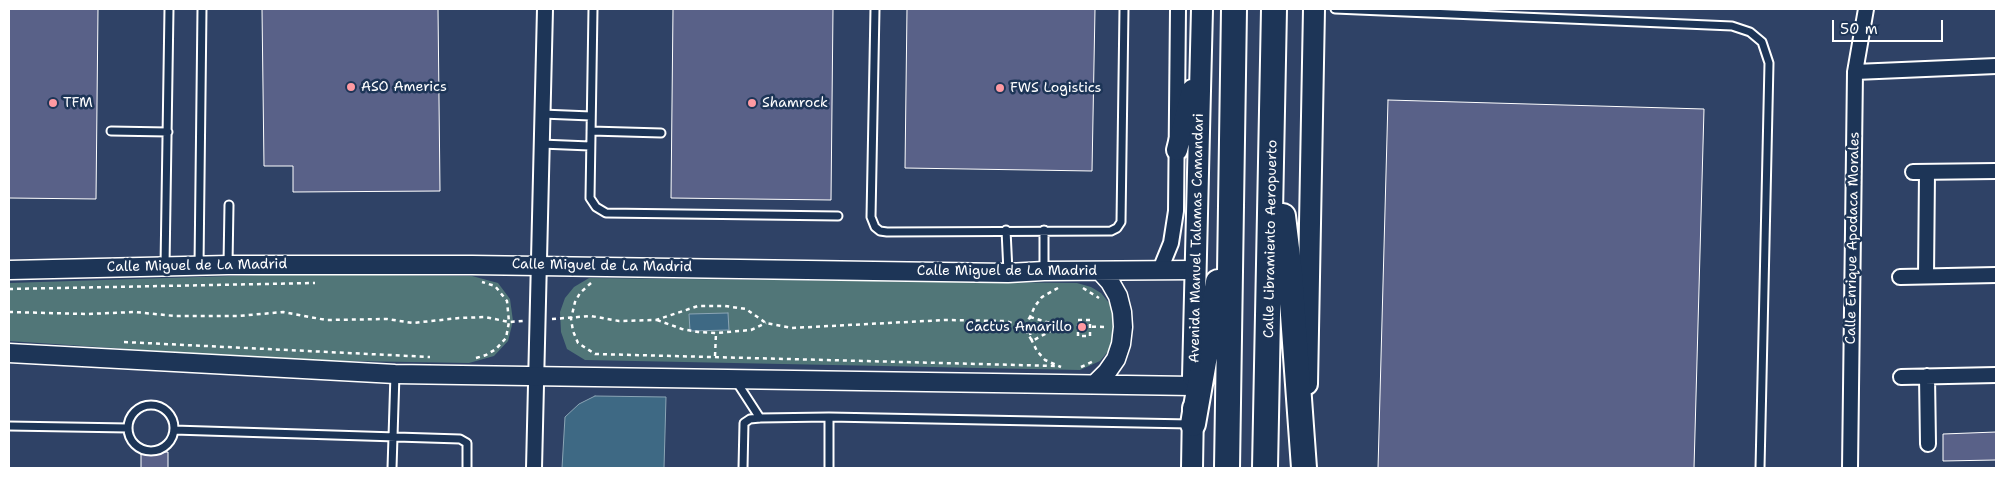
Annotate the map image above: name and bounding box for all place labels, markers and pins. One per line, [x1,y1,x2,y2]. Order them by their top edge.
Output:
place label: ASO Americs [361,79,447,95]
place label: FWS Logistics [1010,80,1102,96]
marker: ASO Americs [345,81,357,93]
marker: FWS Logistics [994,82,1006,94]
place label: TFM [63,95,93,111]
place label: Shamrock [762,95,828,111]
marker: TFM [47,97,59,109]
marker: Shamrock [746,97,758,109]
place label: Cactus Amarillo [966,319,1072,335]
marker: Cactus Amarillo [1076,321,1088,333]

